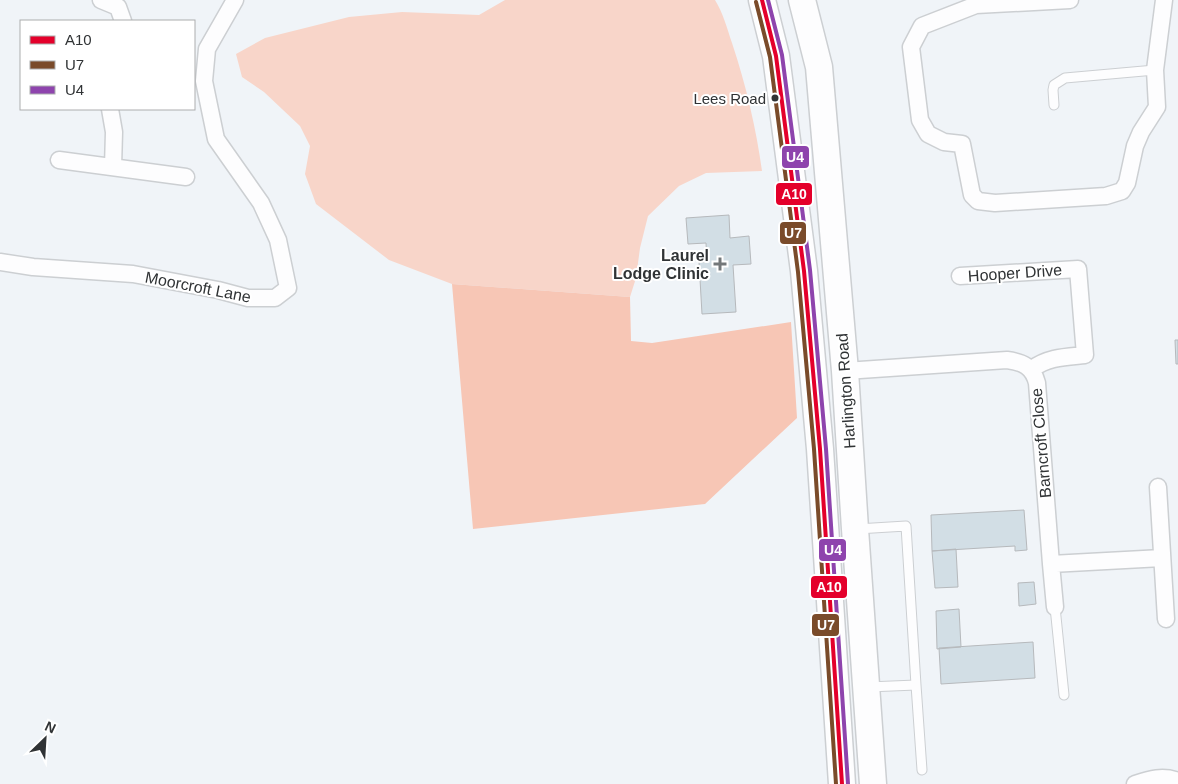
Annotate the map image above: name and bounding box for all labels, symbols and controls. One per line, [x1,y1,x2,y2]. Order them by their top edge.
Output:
legend [20,20,195,110]
text: A10 [65,31,92,48]
text: U7 [65,56,84,73]
text: U4 [65,81,84,98]
place label: Lees Road [693,90,766,107]
marker: Lees Road [770,93,780,103]
line badge: U4 [781,145,810,169]
text: U4 [786,149,804,165]
line badge: A10 [775,182,813,206]
text: A10 [781,186,807,202]
line badge: U7 [779,221,807,245]
text: U7 [784,225,802,241]
place label: Laurel Lodge Clinic [613,247,709,282]
marker: Laurel Lodge Clinic [713,257,727,271]
street label: Hooper Drive [967,261,1063,285]
street label: Moorcroft Lane [144,268,253,306]
street label: Harlington Road [833,333,859,449]
street label: Barncroft Close [1028,387,1054,499]
line badge: U4 [818,538,847,562]
text: U4 [824,542,842,558]
line badge: A10 [810,575,848,599]
text: A10 [816,579,842,595]
line badge: U7 [811,613,840,637]
text: U7 [817,617,835,633]
north arrow [20,714,70,764]
text: N [43,718,58,737]

